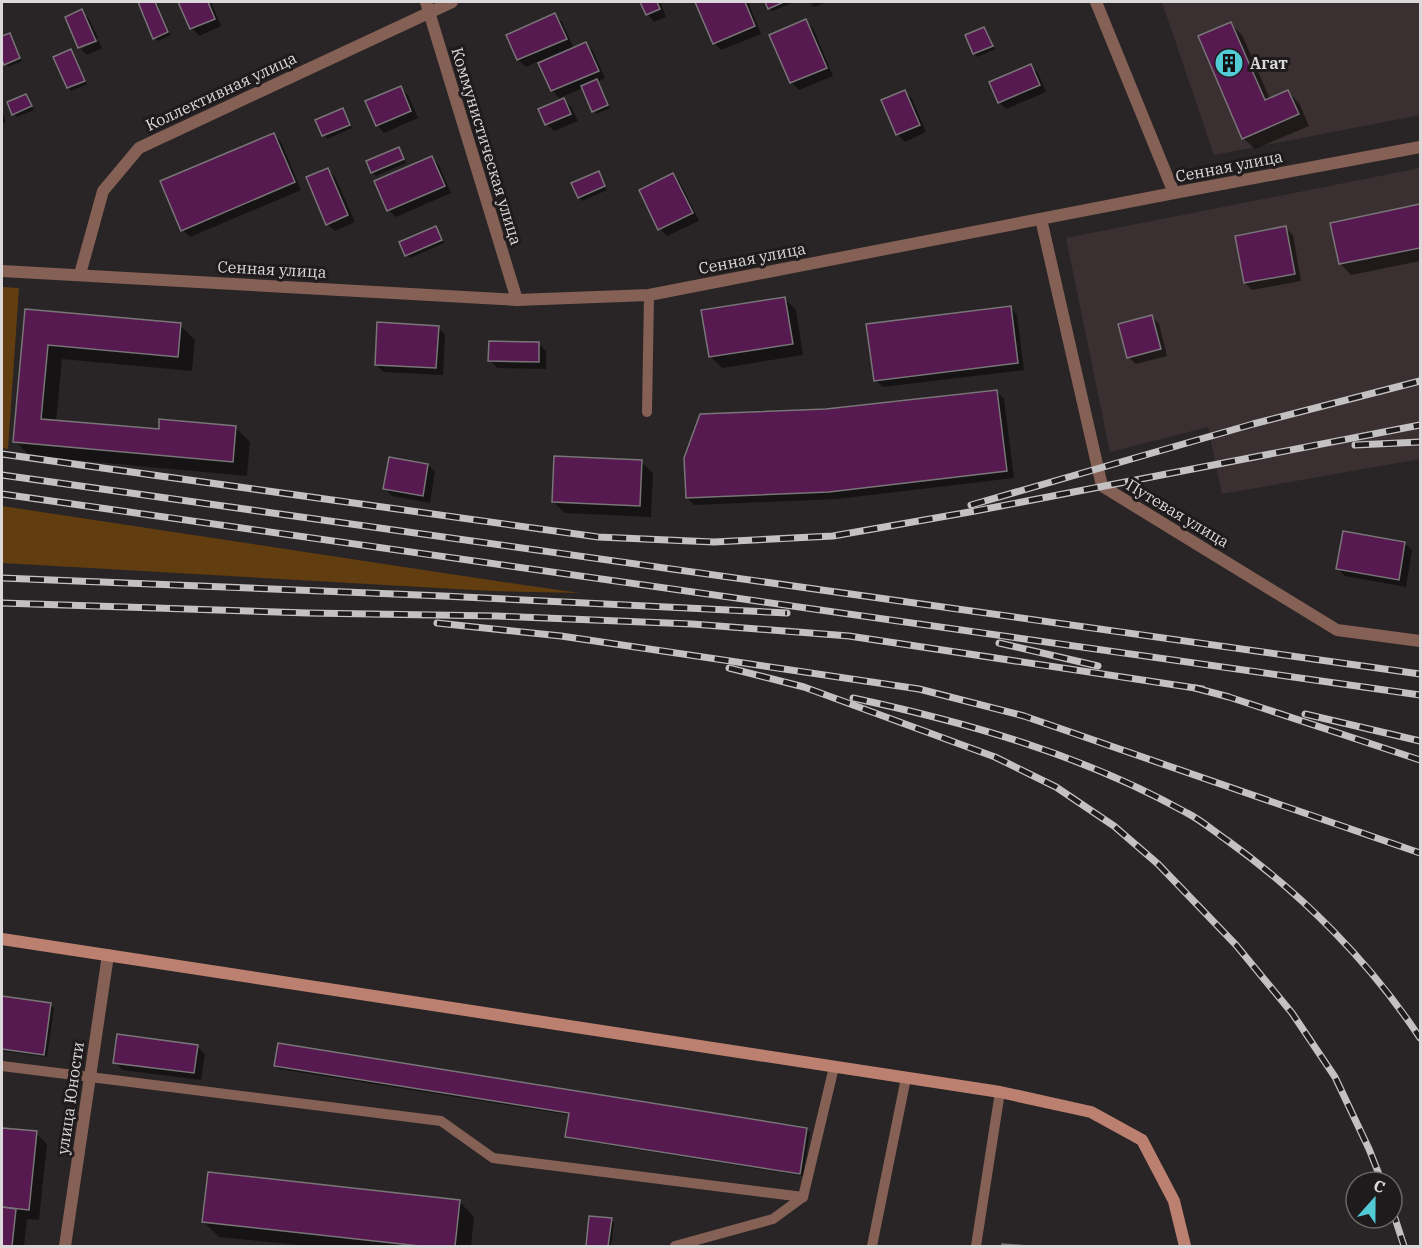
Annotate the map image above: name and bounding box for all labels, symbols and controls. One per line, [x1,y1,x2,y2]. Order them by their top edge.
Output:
street label: Коммунистическая улица [447,45,527,247]
street label: Коллективная улица [142,47,300,135]
building icon: Агат [1213,47,1245,79]
place label: Агат [1250,53,1288,73]
street label: Сенная улица [1174,146,1285,186]
street label: Сенная улица [697,238,808,278]
street label: Сенная улица [217,256,327,282]
street label: Путевая улица [1123,474,1233,552]
street label: улица Юности [52,1040,88,1156]
north arrow [1344,1170,1404,1230]
text: С [1371,1175,1388,1197]

